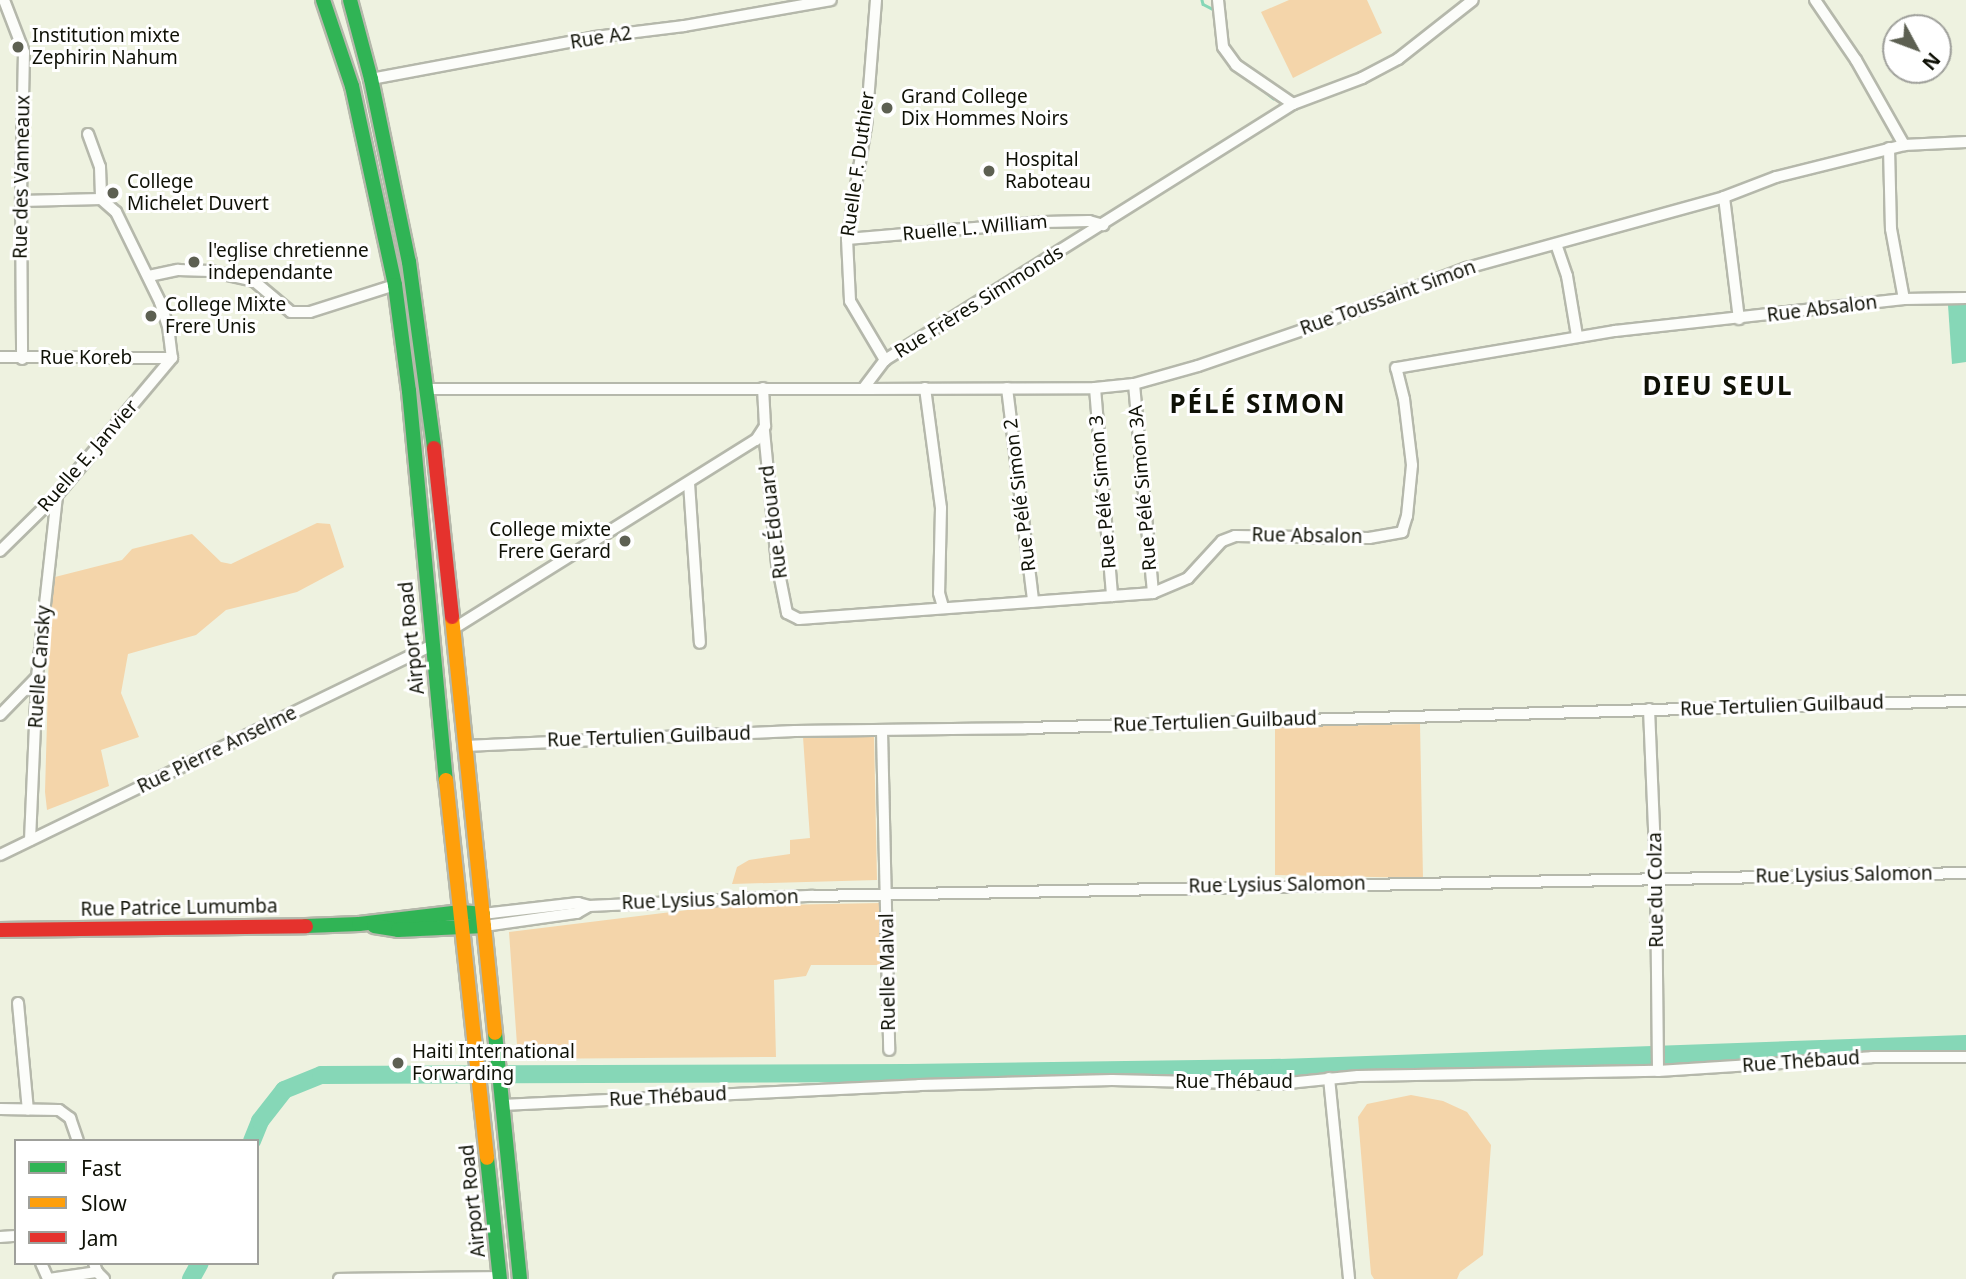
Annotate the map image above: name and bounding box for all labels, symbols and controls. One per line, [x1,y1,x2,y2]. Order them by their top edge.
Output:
north arrow [1882,14,1952,84]
street label: Rue A2 [568,22,634,54]
place label: Institution mixte Zephirin Nahum [32,25,180,69]
marker: Institution mixte Zephirin Nahum [10,39,26,55]
text: N [1916,47,1946,76]
place label: Grand College Dix Hommes Noirs [901,86,1068,130]
street label: Ruelle F. Duthier [837,90,879,238]
street label: Rue des Vanneaux [9,95,35,259]
marker: Grand College Dix Hommes Noirs [879,100,895,116]
place label: Hospital Raboteau [1005,149,1091,193]
marker: Hospital Raboteau [979,161,999,181]
place label: College Michelet Duvert [127,171,269,215]
marker: College Michelet Duvert [105,185,121,201]
street label: Ruelle L. William [902,210,1048,246]
place label: l'eglise chretienne independante [208,240,369,284]
street label: Rue Frères Simmonds [891,241,1067,363]
marker: l'eglise chretienne independante [186,254,202,270]
street label: Rue Toussaint Simon [1297,256,1479,340]
street label: Rue Absalon [1766,291,1878,327]
place label: College Mixte Frere Unis [165,294,286,338]
marker: College Mixte Frere Unis [143,308,159,324]
street label: Rue Koreb [40,347,132,369]
district label: DIEU SEUL [1644,370,1792,402]
district label: PÉLÉ SIMON [1171,388,1345,420]
street label: Ruelle E. Janvier [33,395,143,517]
street label: Rue Pélé Simon 3A [1124,404,1162,572]
street label: Rue Pélé Simon 3 [1085,414,1121,570]
street label: Rue Pélé Simon 2 [999,417,1041,573]
street label: Rue Édouard [756,464,792,580]
place label: College mixte Frere Gerard [489,519,611,563]
street label: Rue Absalon [1251,524,1363,548]
marker: College mixte Frere Gerard [617,533,633,549]
street label: Airport Road [395,580,429,696]
street label: Ruelle Cansky [24,605,56,729]
street label: Rue Tertulien Guilbaud [1680,691,1884,721]
street label: Rue Pierre Anselme [134,702,300,798]
street label: Rue Tertulien Guilbaud [1113,707,1317,737]
street label: Rue Tertulien Guilbaud [547,722,751,752]
street label: Rue du Colza [1644,832,1668,948]
street label: Rue Lysius Salomon [1755,862,1933,888]
street label: Rue Lysius Salomon [1188,872,1366,898]
street label: Rue Lysius Salomon [621,886,799,914]
street label: Rue Patrice Lumumba [80,895,278,921]
street label: Ruelle Malval [876,913,900,1031]
place label: Haiti International Forwarding [412,1041,575,1085]
street label: Rue Thébaud [1741,1047,1861,1077]
marker: Haiti International Forwarding [390,1055,406,1071]
street label: Rue Thébaud [1175,1071,1293,1093]
street label: Rue Thébaud [608,1083,728,1111]
legend [14,1139,259,1265]
street label: Airport Road [456,1143,490,1259]
text: Fast [81,1154,121,1182]
text: Slow [81,1189,127,1217]
text: Jam [81,1224,118,1252]

